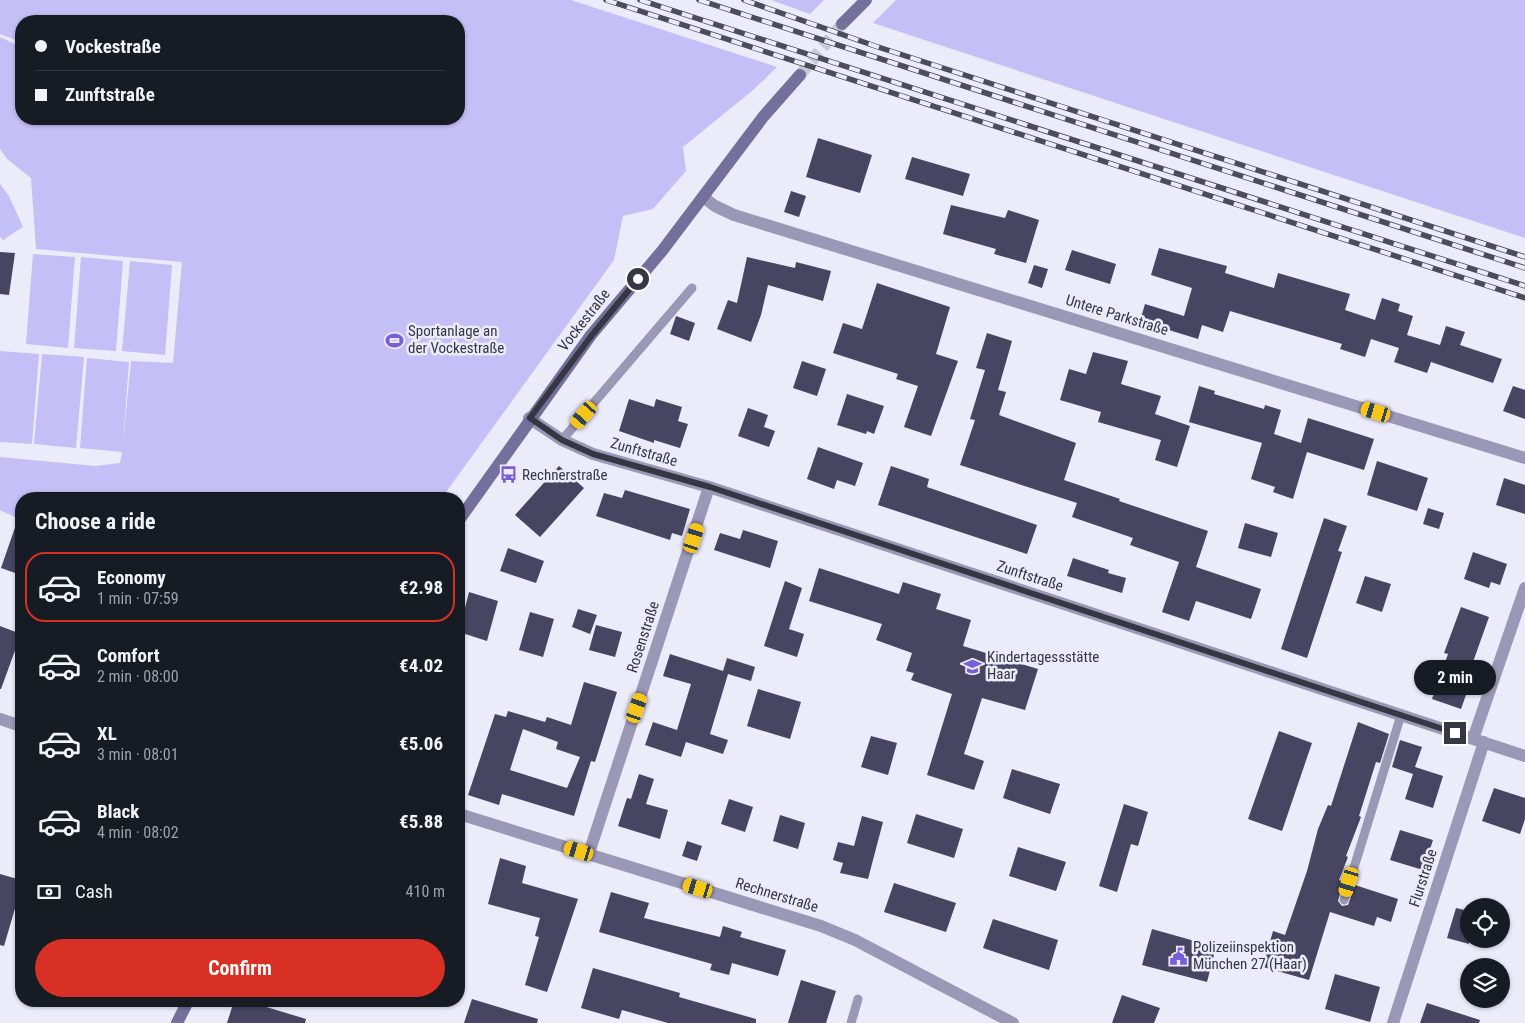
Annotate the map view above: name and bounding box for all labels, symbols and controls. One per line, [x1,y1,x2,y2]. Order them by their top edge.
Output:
text: Vockestraße [65,35,161,58]
text: Zunftstraße [65,83,155,106]
route start [627,268,649,290]
street label: Vockestraße [554,285,614,355]
street label: Untere Parkstraße [1063,291,1171,339]
place label: Sportanlage an der Vockestraße [408,322,504,357]
sports icon: Sportanlage an der Vockestraße [384,330,404,350]
car [568,399,599,431]
car [1359,400,1392,424]
street label: Zunftstraße [608,434,680,470]
bus stop icon: Rechnerstraße [498,465,518,485]
place label: Rechnerstraße [522,466,608,484]
text: Choose a ride [35,509,156,534]
car [682,521,705,555]
street label: Zunftstraße [994,557,1066,595]
icon: car [37,565,82,610]
text: Economy [97,566,166,589]
text: €2.98 [399,576,443,599]
text: 1 min · 07:59 [97,589,179,608]
street label: Rosenstraße [623,599,663,675]
icon: car [37,643,82,688]
text: Comfort [97,644,160,667]
place label: Kindertagessstätte Haar [987,648,1099,683]
text: €4.02 [399,654,443,677]
school or university icon: Kindertagessstätte Haar [963,656,983,676]
callout: 2 min [1414,660,1496,696]
text: 2 min · 08:00 [97,667,179,686]
text: 2 min [1437,668,1473,687]
car [625,691,648,725]
icon: car [37,721,82,766]
text: XL [97,722,117,745]
route end [1444,722,1466,744]
text: €5.06 [399,732,443,755]
text: 3 min · 08:01 [97,745,179,764]
icon: car [37,799,82,844]
text: Black [97,800,139,823]
text: €5.88 [399,810,443,833]
text: 4 min · 08:02 [97,823,179,842]
car [562,839,595,863]
street label: Flurstraße [1405,847,1441,909]
car [1337,865,1360,899]
street label: Rechnerstraße [733,874,821,916]
car [681,876,714,900]
icon: cash [35,878,63,906]
text: Cash [75,880,113,903]
text: 410 m [406,882,445,901]
map controls [1460,898,1510,1008]
button: locate [1460,898,1510,948]
place label: Polizeiinspektion München 27 (Haar) [1193,938,1307,973]
button: Confirm [35,939,445,997]
public building icon: Polizeiinspektion München 27 (Haar) [1169,946,1189,966]
button: layers [1460,958,1510,1008]

